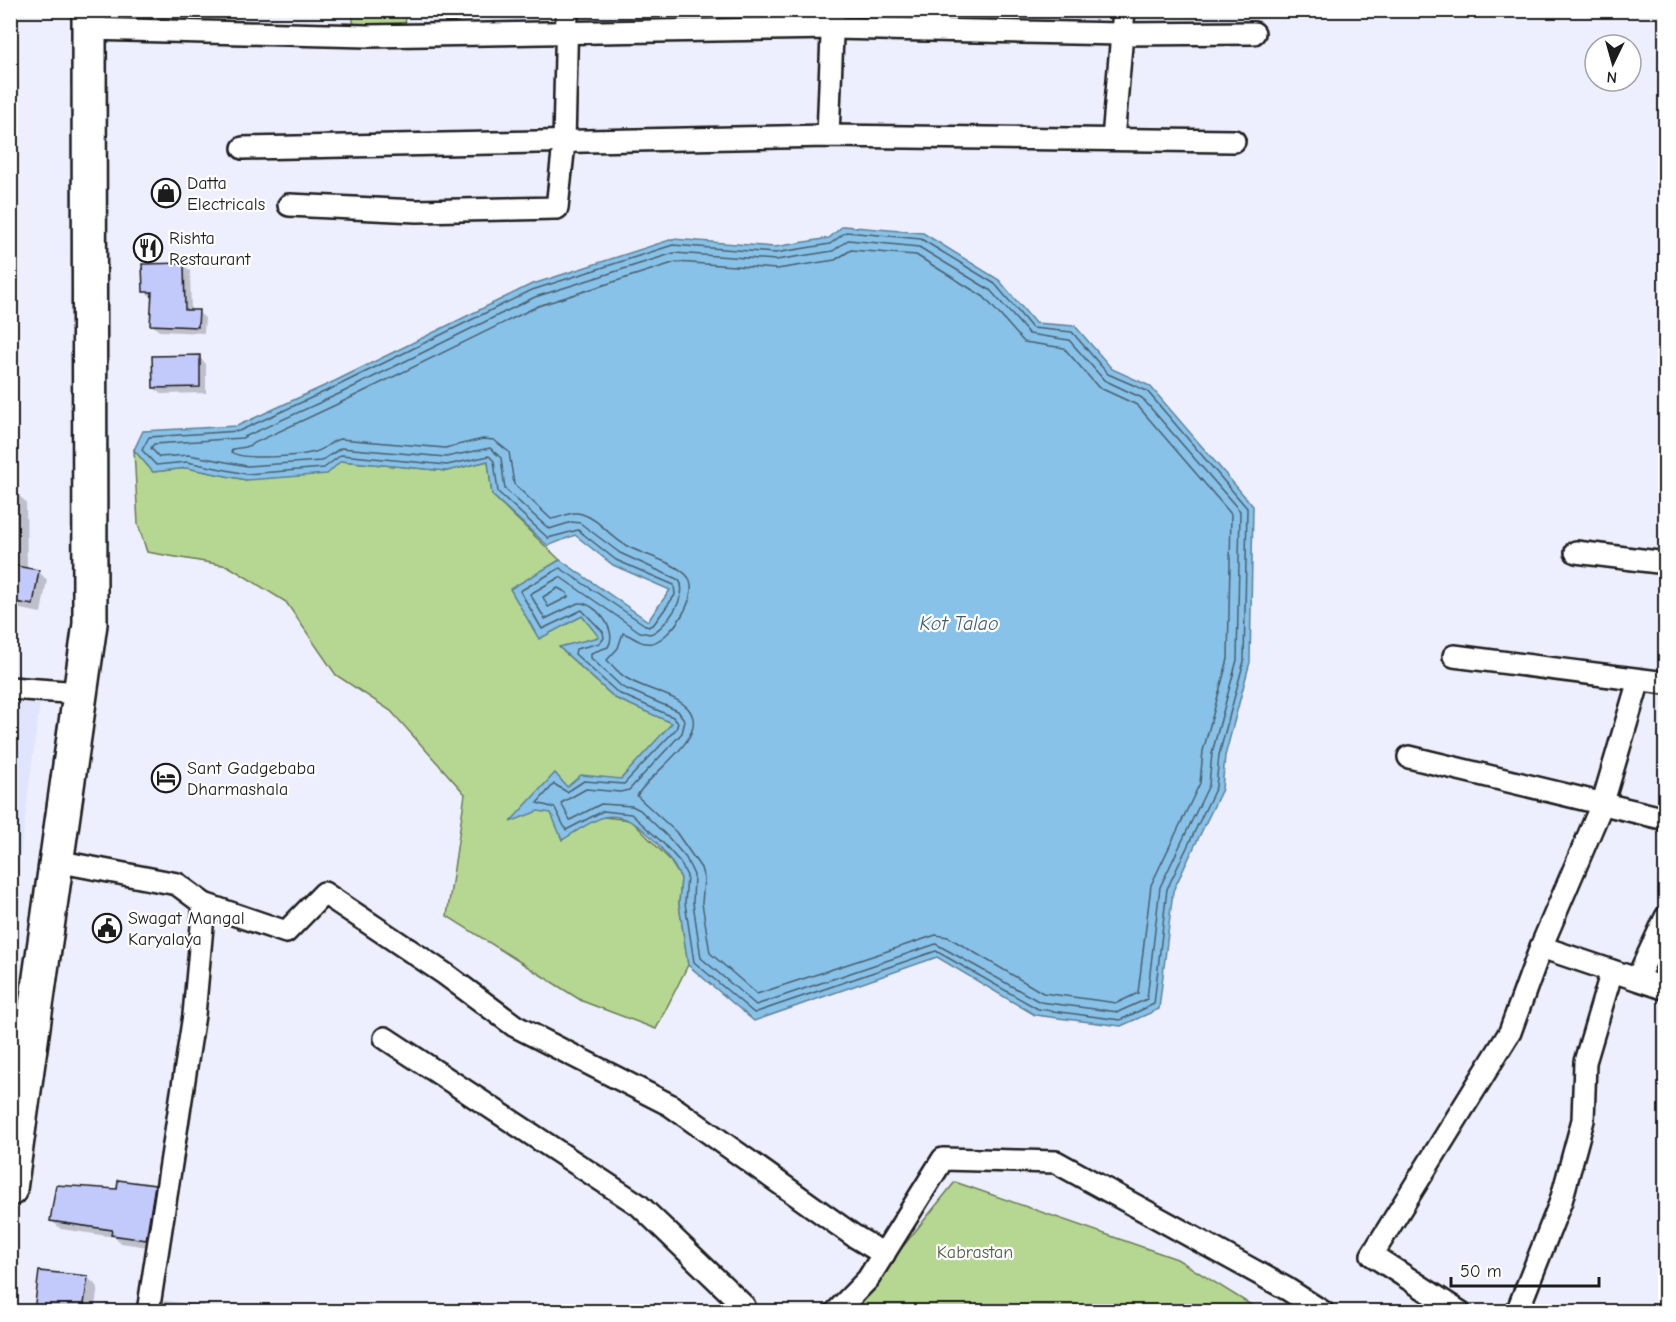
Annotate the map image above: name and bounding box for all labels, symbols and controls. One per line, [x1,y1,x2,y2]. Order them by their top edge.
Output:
north arrow [1583,33,1643,93]
text: N [1606,68,1618,86]
place label: Datta Electricals [187,173,265,215]
shop icon: Datta Electricals [150,177,182,209]
place label: Rishta Restaurant [169,228,251,270]
restaurant icon: Rishta Restaurant [132,232,164,264]
water label: Kot Talao [920,612,998,635]
place label: Sant Gadgebaba Dharmashala [187,758,315,800]
hotel icon: Sant Gadgebaba Dharmashala [150,762,182,794]
place label: Swagat Mangal Karyalaya [128,908,245,950]
public building icon: Swagat Mangal Karyalaya [91,912,123,944]
park label: Kabrastan [937,1242,1013,1263]
scale bar [1451,1250,1600,1288]
text: 50 m [1460,1261,1502,1282]

